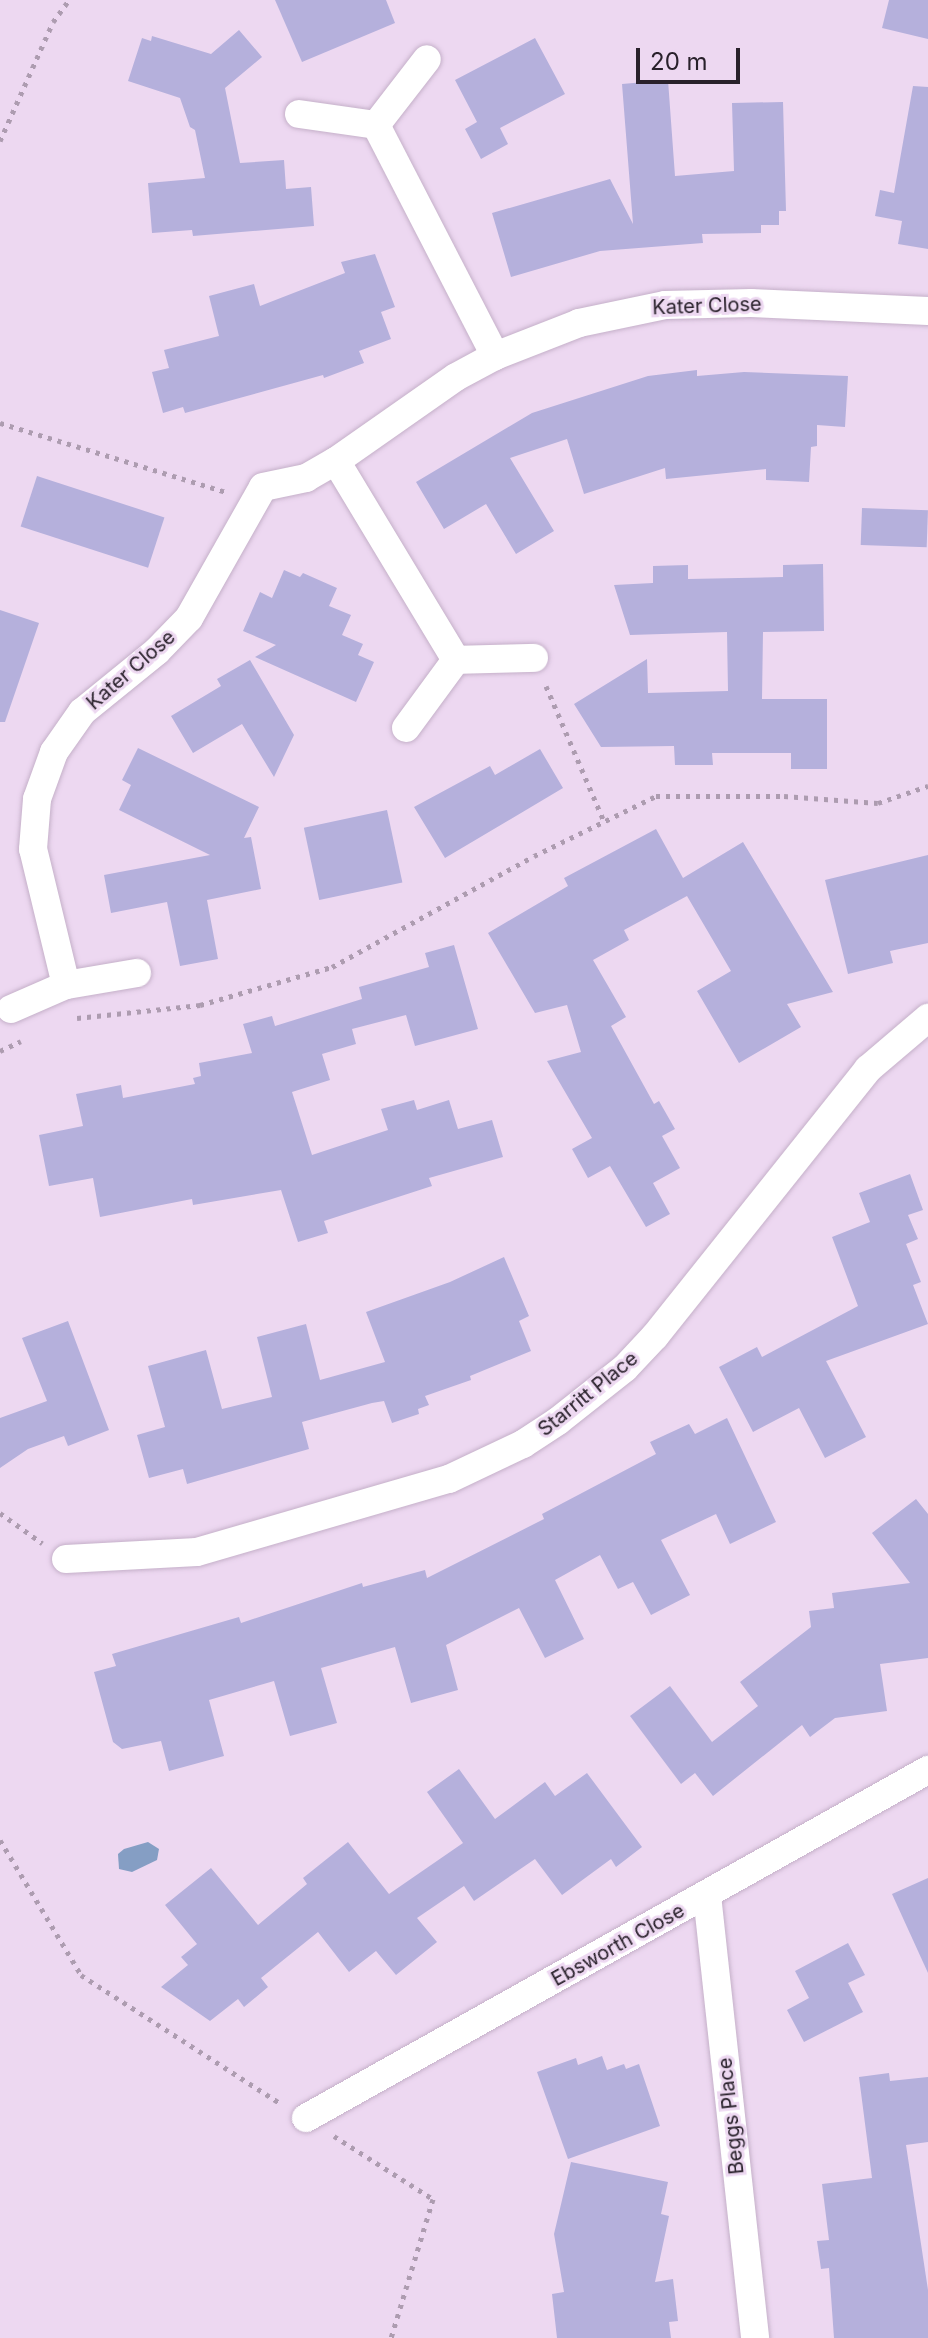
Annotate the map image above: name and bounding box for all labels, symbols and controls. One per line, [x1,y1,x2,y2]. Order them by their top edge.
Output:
scale bar [640,32,744,82]
text: 20 m [650,47,708,76]
street label: Kater Close [652,292,762,320]
street label: Kater Close [82,625,180,715]
street label: Starritt Place [533,1346,643,1442]
street label: Ebsworth Close [547,1899,689,1991]
street label: Beggs Place [713,2056,749,2176]

